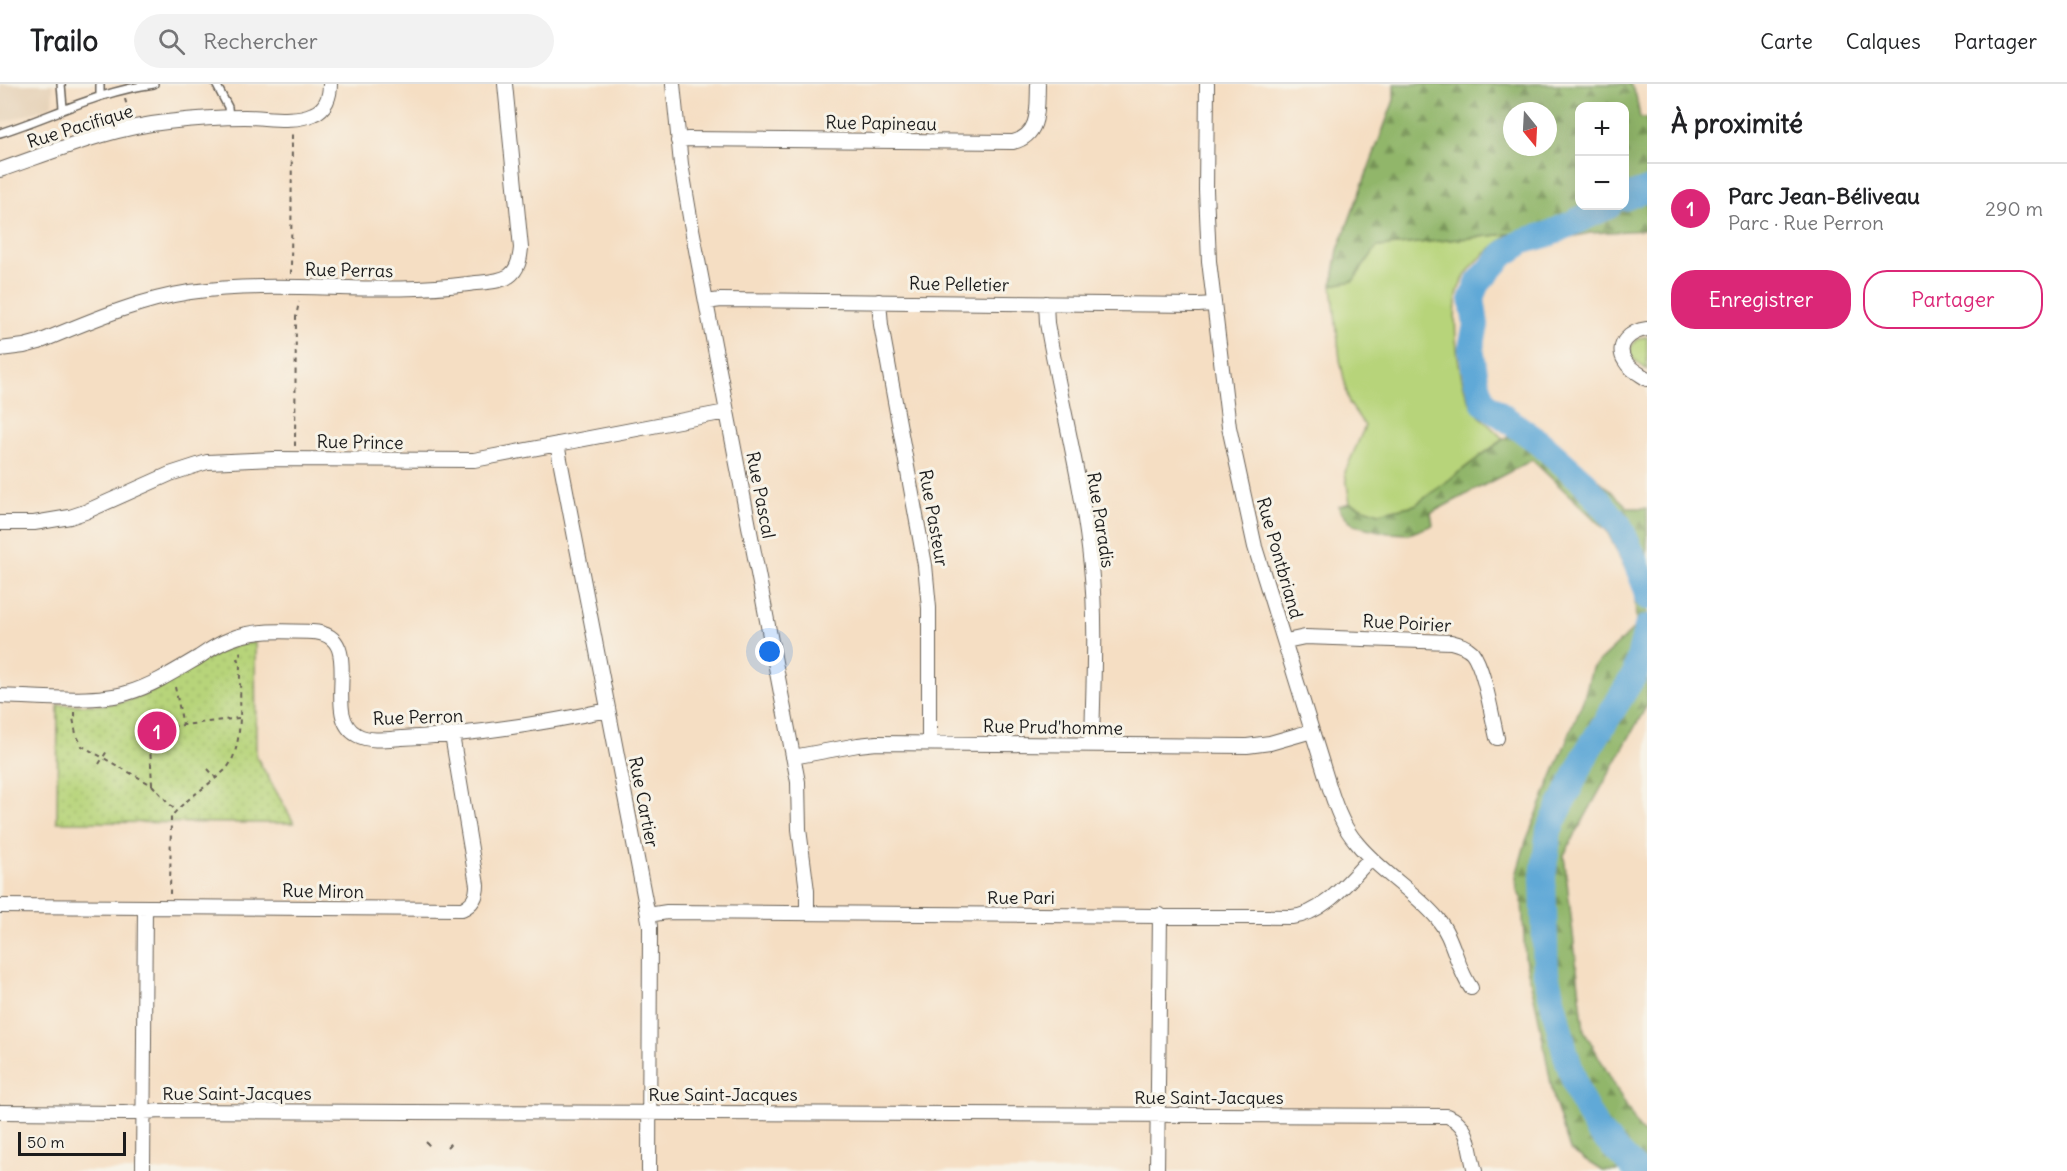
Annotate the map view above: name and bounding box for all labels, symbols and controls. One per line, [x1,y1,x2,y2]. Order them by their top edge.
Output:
search box [134,14,554,68]
text: Trailo [30,23,98,59]
icon: search [155,25,188,58]
text: Rechercher [203,27,318,55]
text: Carte [1760,28,1813,55]
text: Calques [1846,28,1921,55]
text: Partager [1954,28,2037,55]
street label: Rue Pacifique [24,99,136,153]
north arrow [1503,102,1557,156]
map controls [1575,102,1629,210]
button: + [1575,102,1629,156]
text: À proximité [1671,107,1803,140]
street label: Rue Papineau [825,111,937,135]
button: − [1575,156,1629,210]
text: Parc Jean-Béliveau [1728,182,1920,210]
text: 1 [1687,196,1694,221]
text: 290 m [1985,196,2043,221]
text: Parc · Rue Perron [1728,210,1884,235]
street label: Rue Perras [305,258,393,282]
button: Enregistrer [1671,270,1851,329]
button: Partager [1863,270,2043,329]
street label: Rue Pelletier [909,272,1010,296]
street label: Rue Prince [316,430,404,454]
street label: Rue Pascal [741,450,781,540]
street label: Rue Pasteur [914,468,954,569]
street label: Rue Paradis [1082,471,1120,569]
street label: Rue Pontbriand [1252,495,1308,622]
street label: Rue Poirier [1362,609,1453,637]
your location [755,637,784,666]
street label: Rue Perron [372,704,464,730]
pin: 1 [138,708,176,754]
street label: Rue Prud'homme [983,714,1123,740]
street label: Rue Cartier [624,755,664,850]
street label: Rue Miron [282,879,364,903]
street label: Rue Pari [987,886,1055,909]
street label: Rue Saint-Jacques [162,1082,312,1105]
street label: Rue Saint-Jacques [648,1083,798,1106]
street label: Rue Saint-Jacques [1134,1086,1284,1109]
scale bar [18,1129,126,1156]
text: 50 m [27,1132,65,1152]

